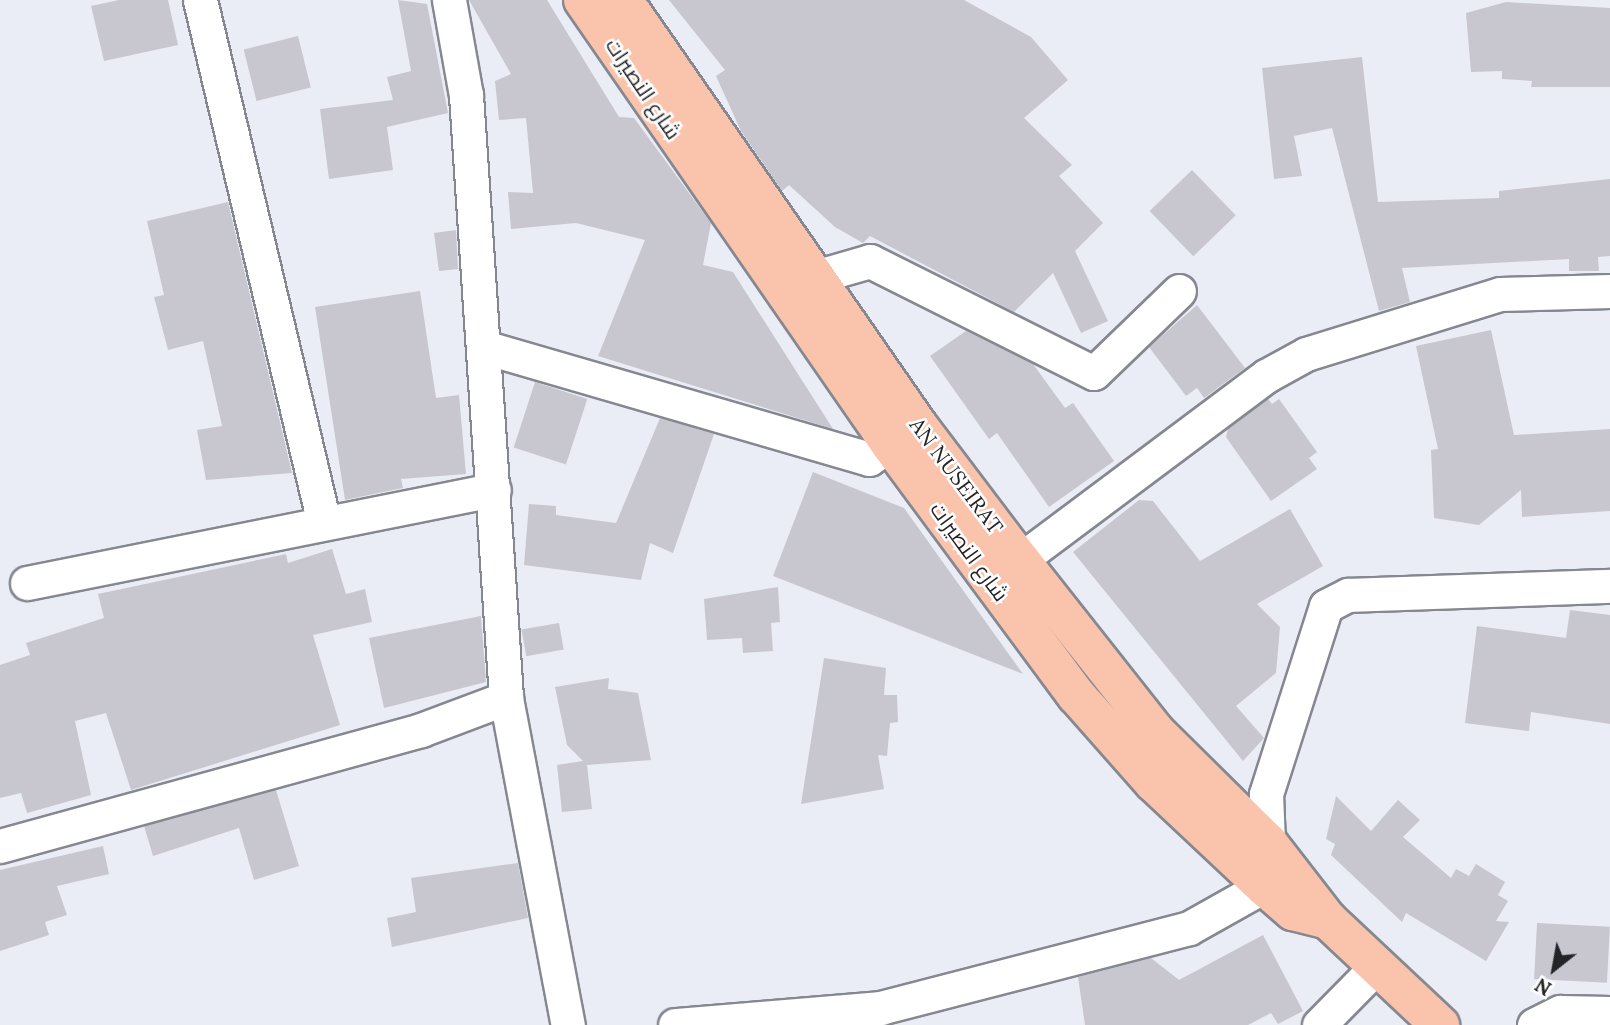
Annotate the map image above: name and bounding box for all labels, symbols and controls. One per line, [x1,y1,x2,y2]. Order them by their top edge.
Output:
street label: شارع النصيرات [600,34,686,144]
street label: AN NUSEIRAT [904,413,1008,539]
street label: شارع النصيرات [925,497,1013,607]
north arrow [1519,934,1589,1004]
text: N [1531,973,1556,1001]

